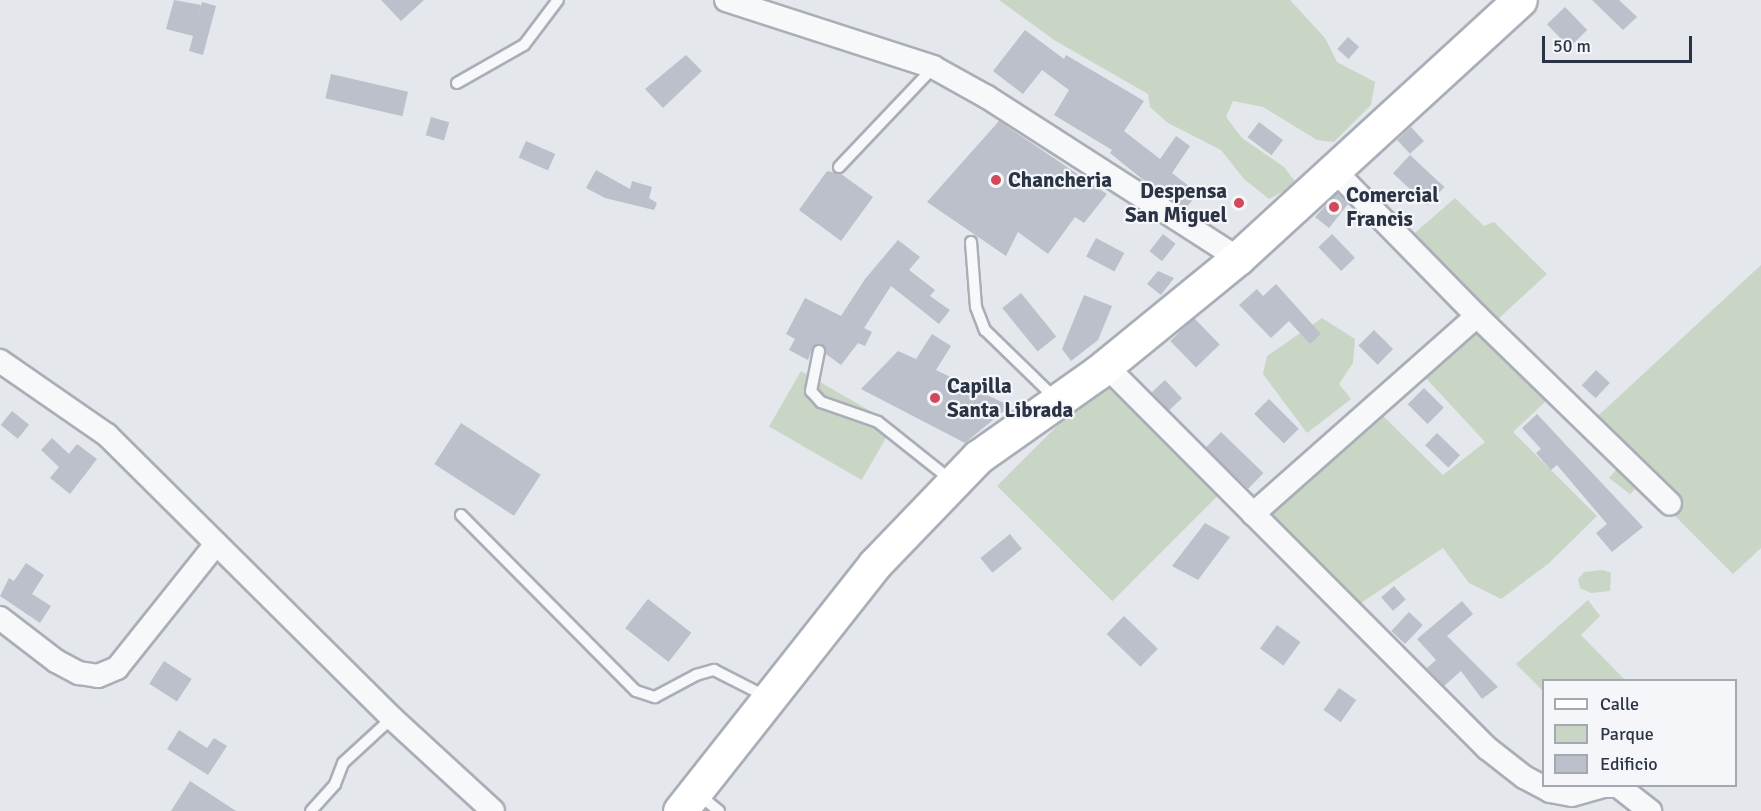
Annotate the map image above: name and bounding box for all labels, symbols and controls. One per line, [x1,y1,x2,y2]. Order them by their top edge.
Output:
scale bar [1545,24,1695,62]
text: 50 m [1553,35,1591,57]
place label: Chancheria [1008,167,1112,193]
marker: Chancheria [989,173,1003,187]
place label: Despensa San Miguel [1125,178,1227,228]
place label: Comercial Francis [1346,182,1439,232]
marker: Despensa San Miguel [1232,196,1246,210]
marker: Comercial Francis [1327,200,1341,214]
place label: Capilla Santa Librada [947,373,1073,423]
marker: Capilla Santa Librada [928,391,942,405]
legend [1542,679,1737,787]
text: Calle [1600,693,1639,715]
text: Parque [1600,723,1654,745]
text: Edificio [1600,753,1658,775]

